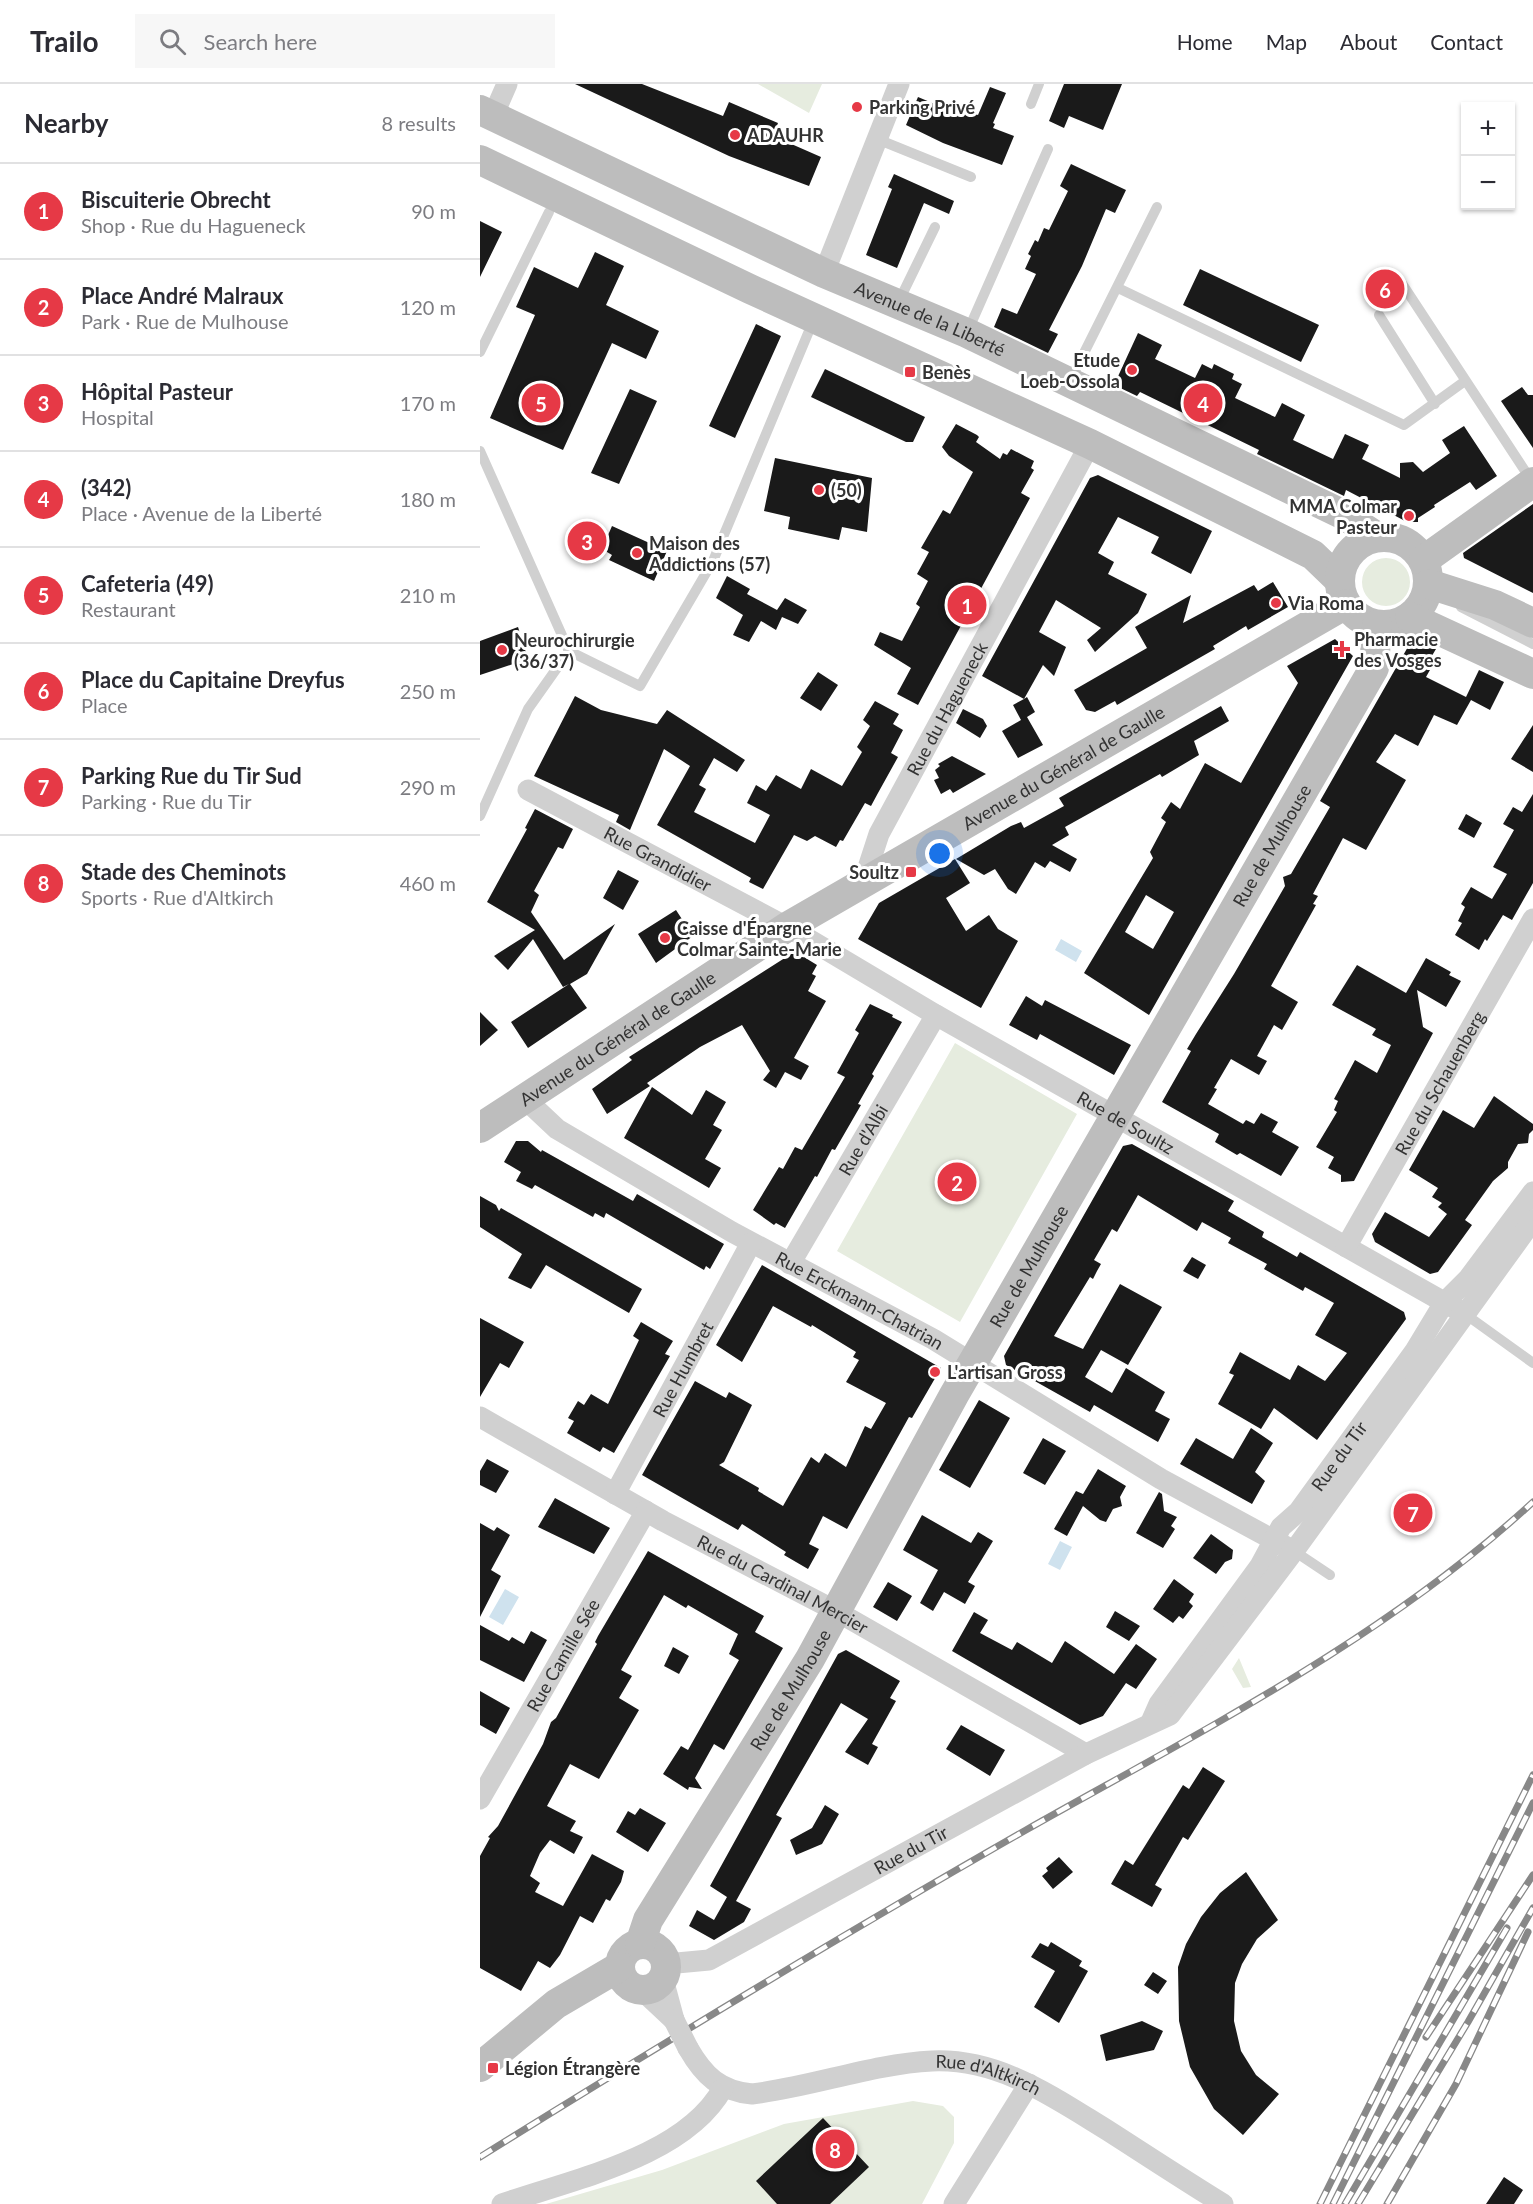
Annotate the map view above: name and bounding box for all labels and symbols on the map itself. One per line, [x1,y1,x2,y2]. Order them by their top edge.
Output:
place label: Parking Privé [869,96,975,118]
marker: Parking Privé [850,100,864,114]
place label: ADAUHR [746,124,824,146]
marker: ADAUHR [728,128,742,142]
pin: 6 [1366,266,1404,312]
street label: Avenue de la Liberté [851,276,1009,361]
place label: Etude Loeb-Ossola [1020,349,1120,392]
place label: Benès [922,361,971,383]
marker: Etude Loeb-Ossola [1125,363,1139,377]
marker: Benès [903,365,917,379]
pin: 5 [522,380,560,426]
pin: 4 [1184,380,1222,426]
place label: (50) [831,479,862,501]
marker: (50) [812,483,826,497]
place label: MMA Colmar Pasteur [1289,495,1397,538]
marker: MMA Colmar Pasteur [1402,509,1416,523]
pin: 3 [568,518,606,564]
place label: Maison des Addictions (57) [648,532,770,575]
marker: Maison des Addictions (57) [630,546,644,560]
pin: 1 [948,582,986,628]
place label: Via Roma [1287,592,1364,614]
marker: Via Roma [1269,596,1283,610]
place label: Pharmacie des Vosges [1354,628,1442,671]
place label: Neurochirurgie (36/37) [514,629,635,672]
street label: Rue du Hagueneck [902,637,992,779]
marker: Pharmacie des Vosges [1335,642,1349,656]
marker: Neurochirurgie (36/37) [495,643,509,657]
street label: Avenue du Général de Gaulle [958,700,1168,834]
street label: Rue de Mulhouse [1228,780,1316,911]
street label: Rue Grandidier [600,821,716,896]
your location [925,839,954,868]
place label: Soultz [849,861,899,883]
marker: Soultz [904,865,918,879]
place label: Caisse d'Épargne Colmar Sainte-Marie [677,917,842,960]
marker: Caisse d'Épargne Colmar Sainte-Marie [658,931,672,945]
street label: Avenue du Général de Gaulle [515,966,719,1110]
street label: Rue du Schauenberg [1390,1007,1489,1159]
street label: Rue de Soultz [1073,1086,1178,1158]
street label: Rue d'Albi [833,1100,892,1179]
pin: 2 [938,1160,976,1204]
street label: Rue de Mulhouse [984,1201,1072,1331]
street label: Rue Erckmann-Chatrian [772,1246,948,1354]
street label: Rue Humbret [648,1317,718,1421]
place label: L'artisan Gross [947,1361,1063,1383]
marker: L'artisan Gross [928,1365,942,1379]
street label: Rue du Tir [1306,1417,1372,1495]
pin: 7 [1394,1490,1432,1536]
street label: Rue du Cardinal Mercier [694,1530,873,1639]
street label: Rue Camille Sée [522,1595,604,1716]
street label: Rue de Mulhouse [745,1625,835,1754]
street label: Rue du Tir [870,1821,952,1879]
street label: Rue d'Altkirch [936,2050,1045,2099]
place label: Légion Étrangère [505,2057,640,2079]
marker: Légion Étrangère [486,2061,500,2075]
pin: 8 [816,2126,854,2172]

